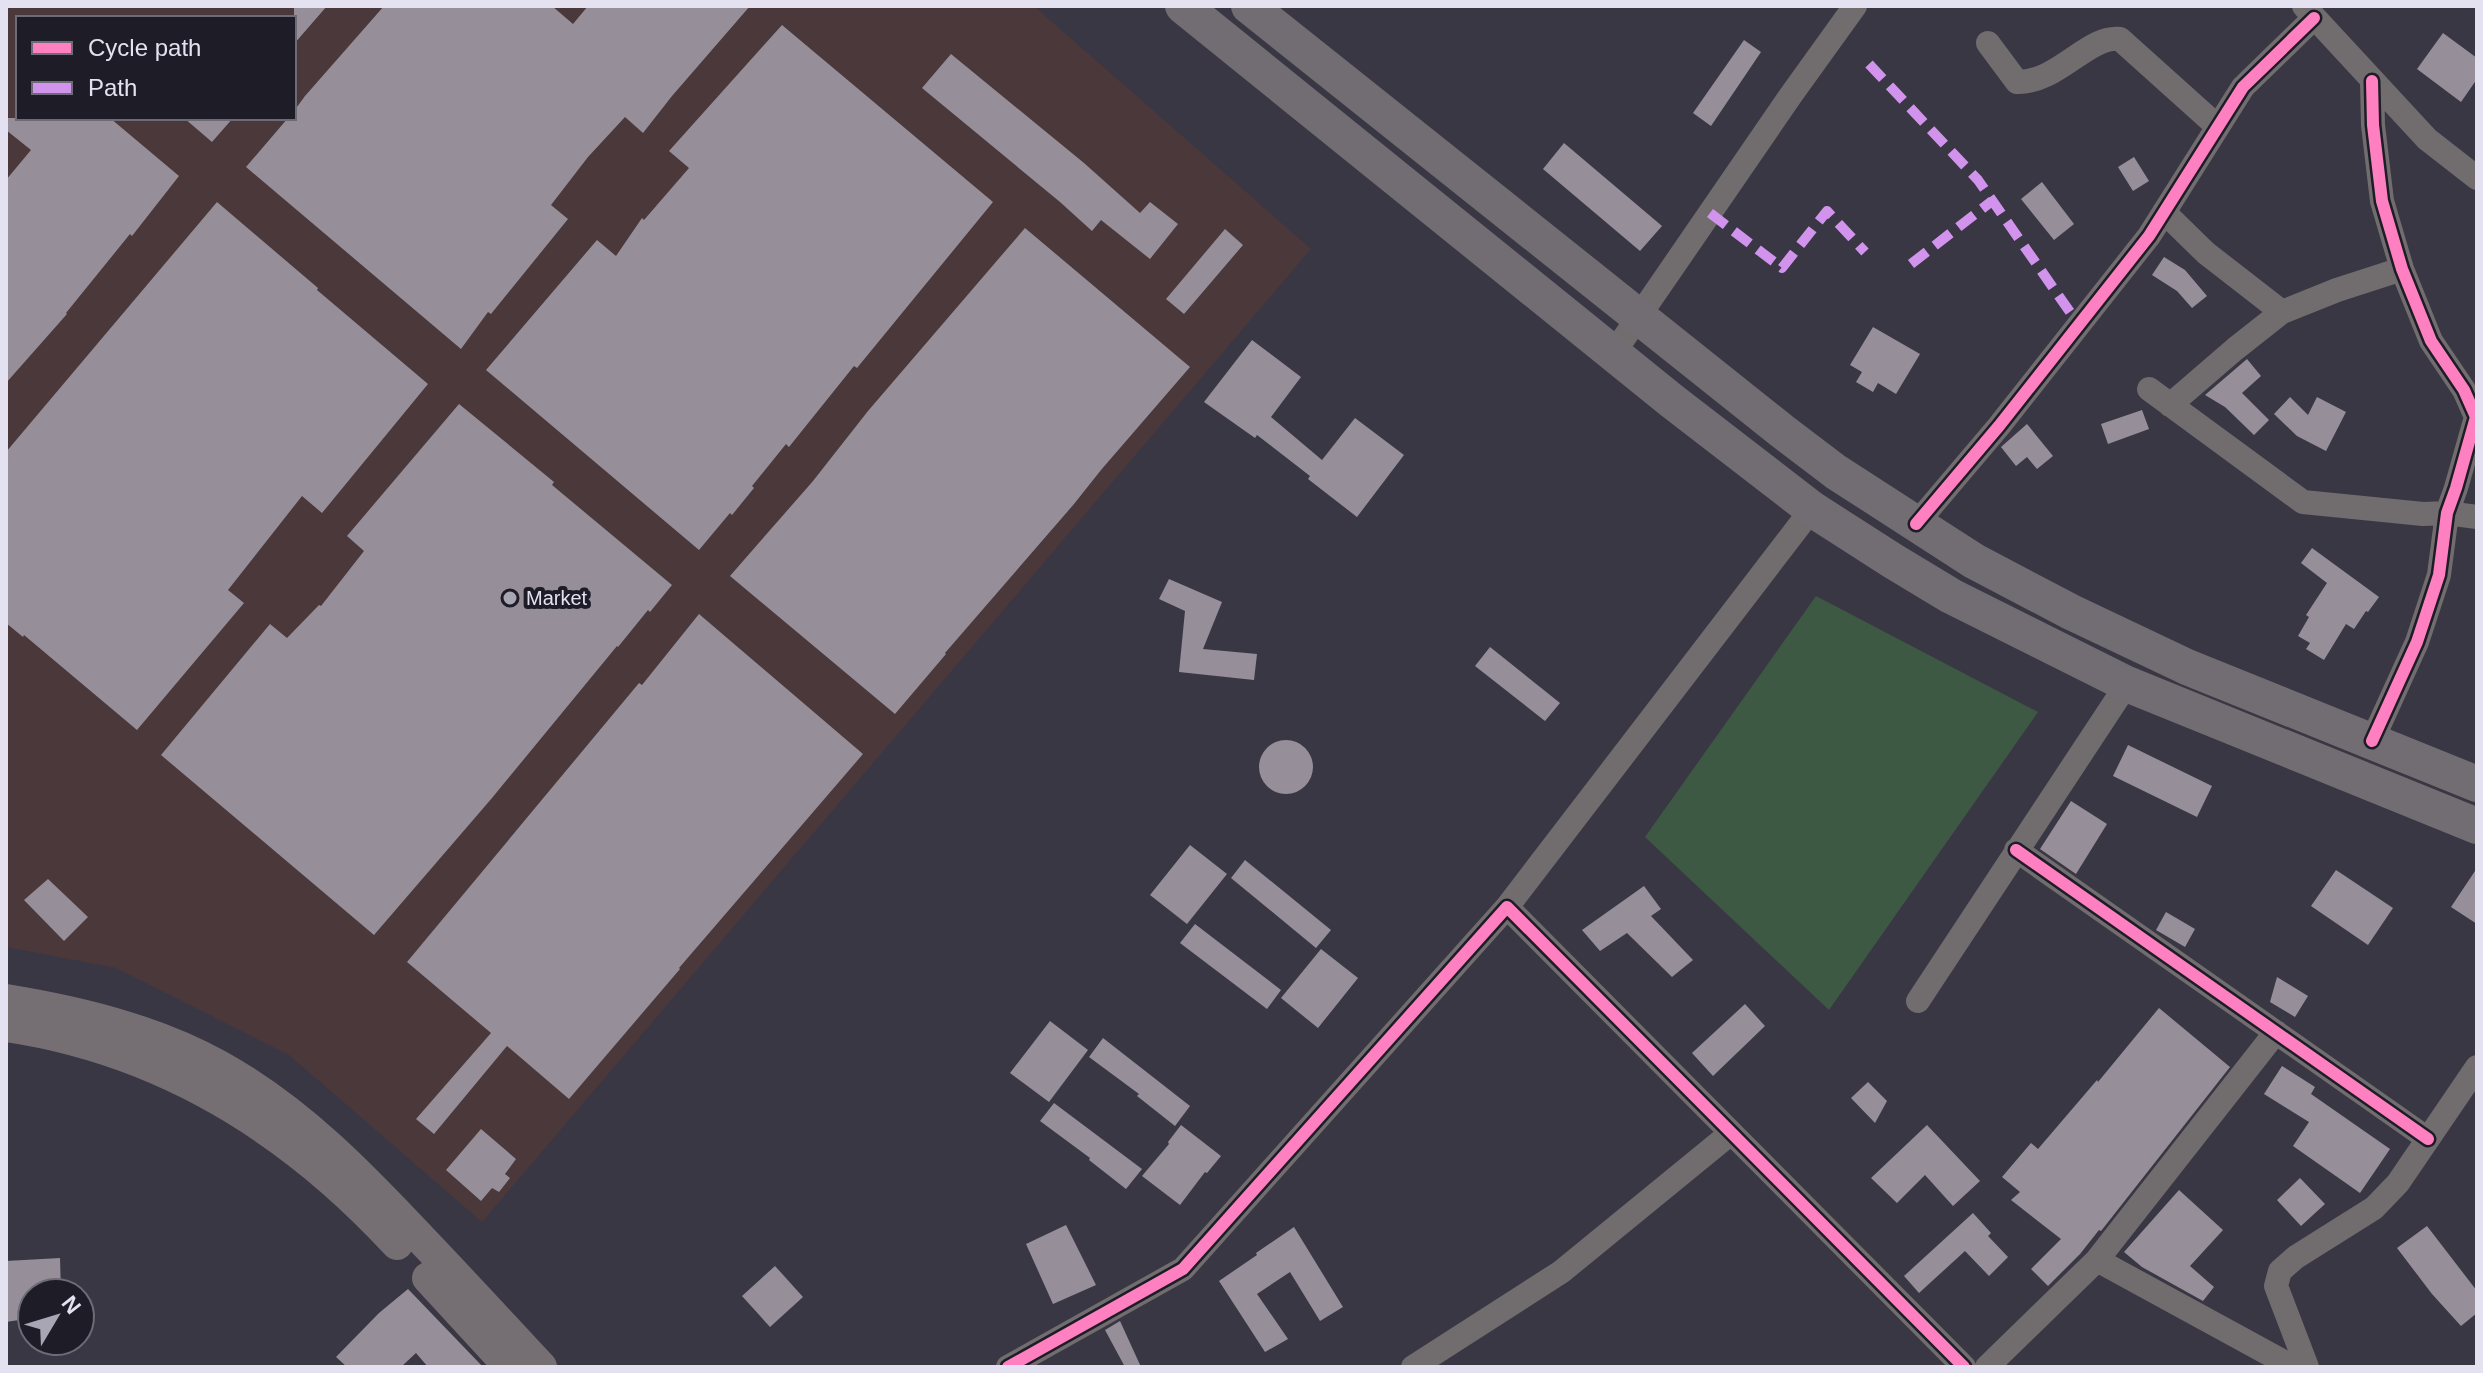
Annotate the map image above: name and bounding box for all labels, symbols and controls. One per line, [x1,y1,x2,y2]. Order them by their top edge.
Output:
legend [16,16,296,120]
text: Cycle path [88,34,201,61]
text: Path [88,74,137,101]
place label: Market [526,587,588,609]
marker: Market [501,589,519,607]
north arrow [16,1277,96,1357]
text: N [57,1291,86,1319]

